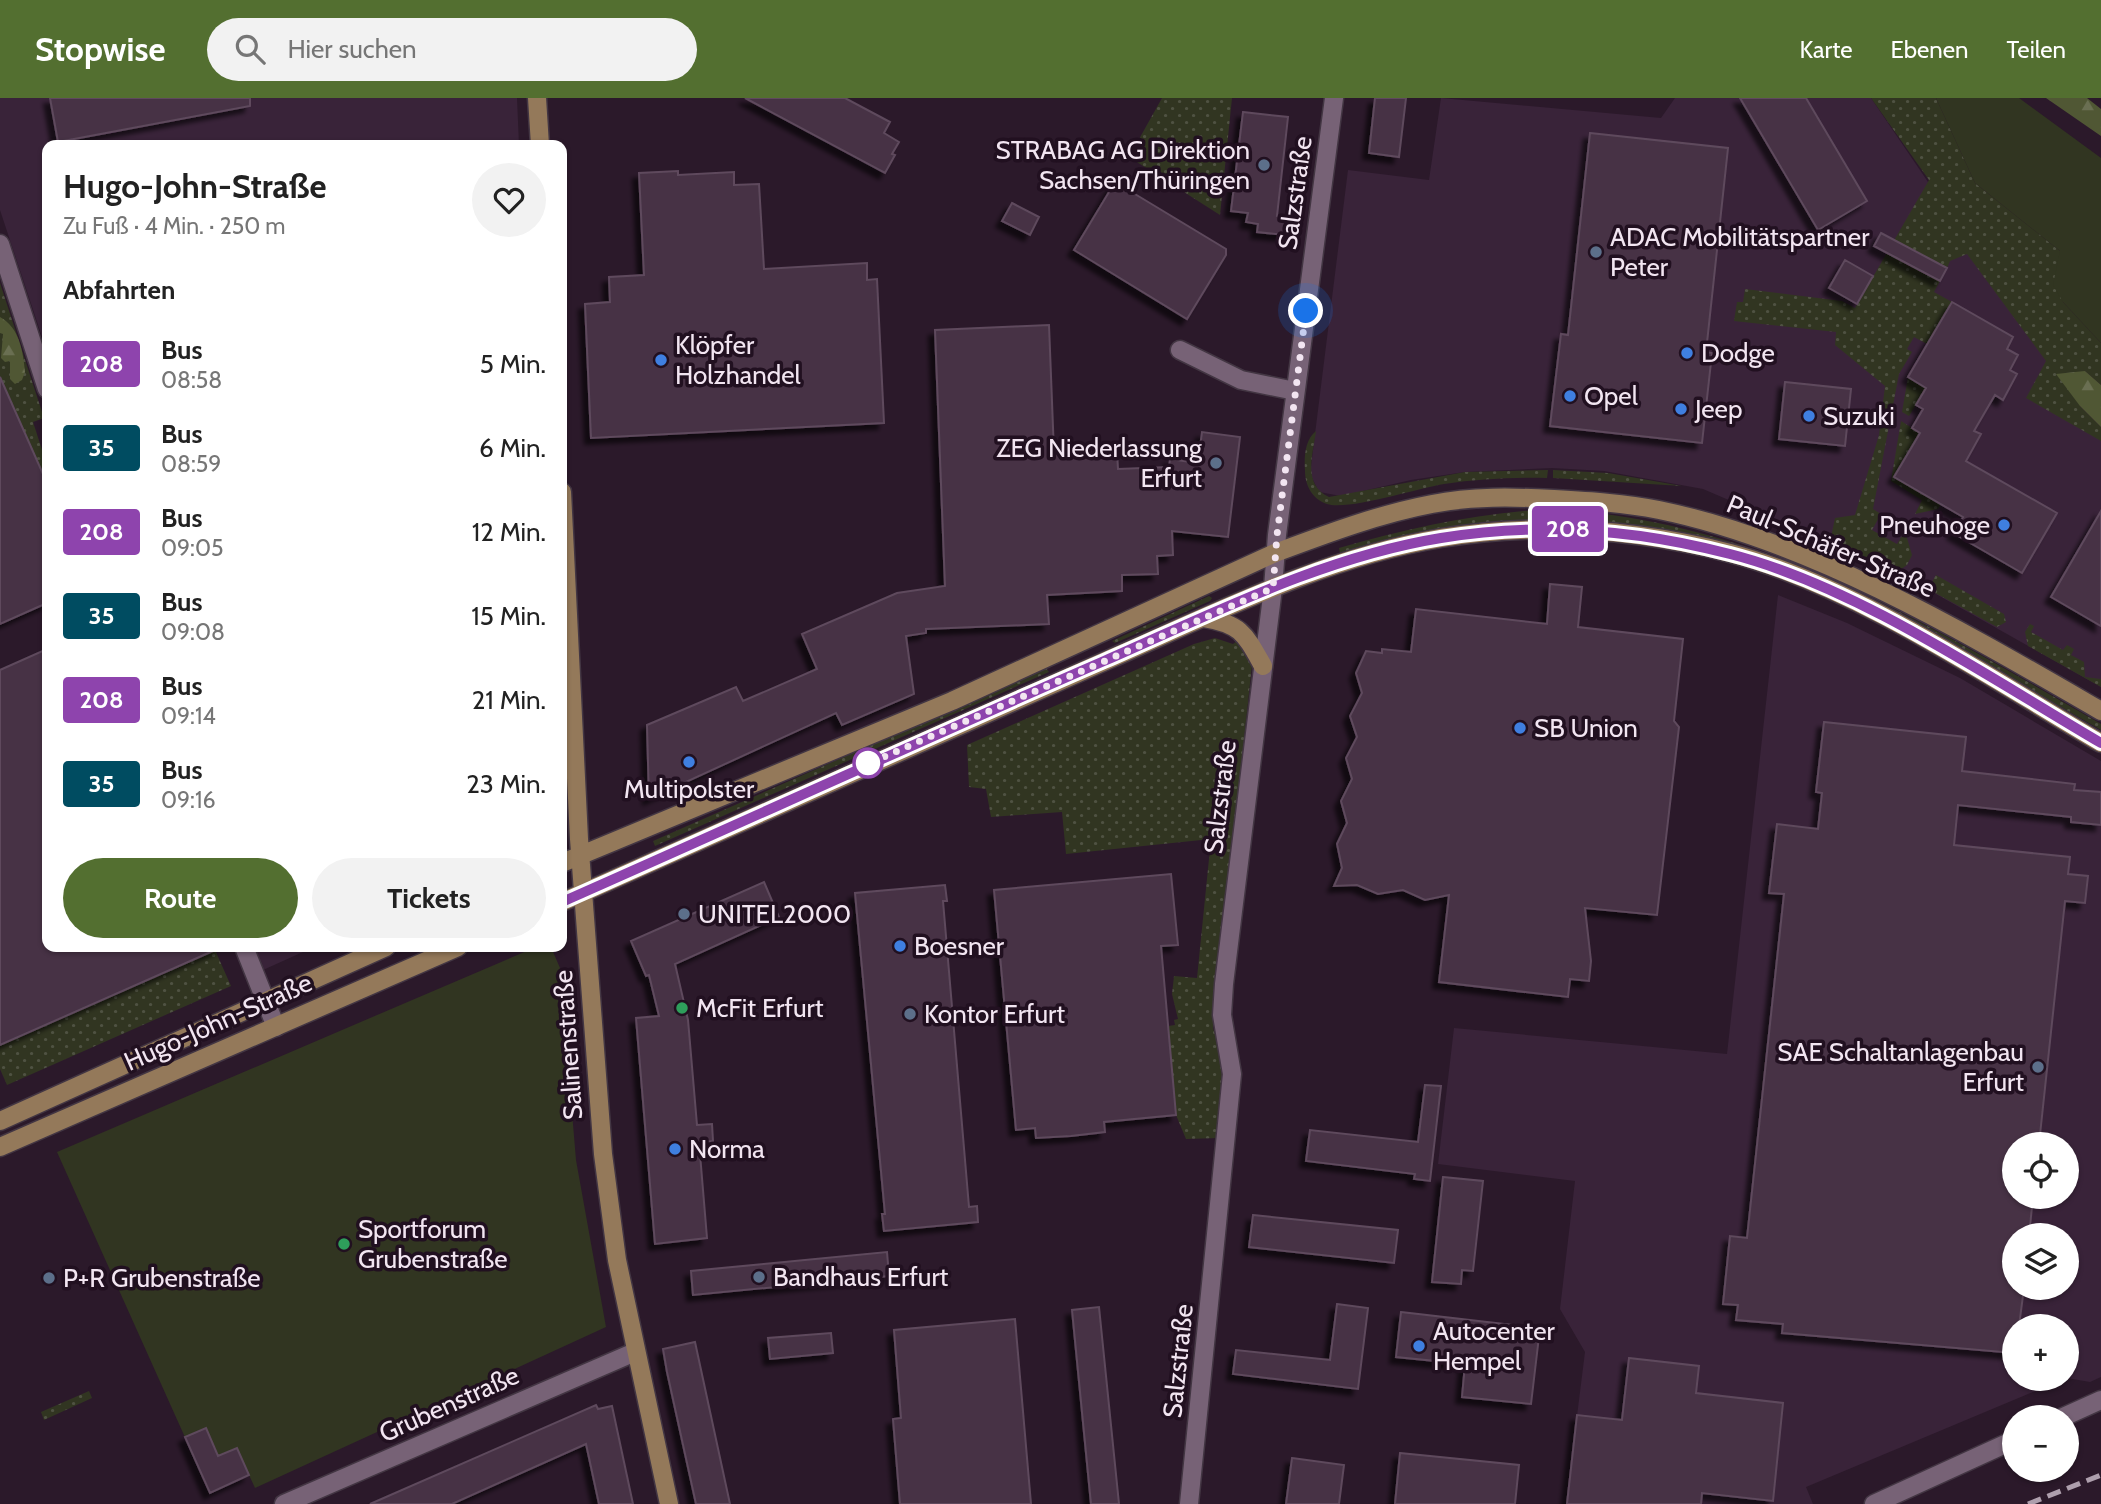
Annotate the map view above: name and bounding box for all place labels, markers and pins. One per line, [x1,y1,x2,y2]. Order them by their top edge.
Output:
place label: STRABAG AG Direktion Sachsen/Thüringen [995,134,1250,196]
marker: STRABAG AG Direktion Sachsen/Thüringen [1256,157,1272,173]
place label: ADAC Mobilitätspartner Peter [1610,221,1870,283]
marker: ADAC Mobilitätspartner Peter [1588,244,1604,260]
place label: Klöpfer Holzhandel [675,329,801,391]
place label: Dodge [1701,337,1775,369]
marker: Dodge [1679,345,1695,361]
marker: Klöpfer Holzhandel [653,352,669,368]
place label: Opel [1584,380,1638,412]
marker: Opel [1562,388,1578,404]
place label: Jeep [1694,393,1742,425]
place label: Suzuki [1823,400,1895,432]
marker: Jeep [1673,401,1689,417]
marker: Suzuki [1801,408,1817,424]
place label: ZEG Niederlassung Erfurt [996,432,1203,494]
marker: ZEG Niederlassung Erfurt [1208,455,1224,471]
place label: Pneuhoge [1879,509,1990,541]
marker: Pneuhoge [1996,517,2012,533]
place label: SB Union [1534,712,1638,744]
marker: SB Union [1512,720,1528,736]
unlabelled marker [853,748,883,778]
marker: Multipolster [681,754,697,770]
place label: Multipolster [624,773,755,805]
place label: UNITEL2000 [698,898,851,930]
marker: UNITEL2000 [676,906,692,922]
place label: Boesner [914,930,1005,962]
marker: Boesner [892,938,908,954]
place label: McFit Erfurt [696,992,824,1024]
place label: Kontor Erfurt [924,998,1065,1030]
marker: McFit Erfurt [674,1000,690,1016]
marker: Kontor Erfurt [902,1006,918,1022]
place label: SAE Schaltanlagenbau Erfurt [1777,1036,2024,1098]
marker: SAE Schaltanlagenbau Erfurt [2030,1059,2046,1075]
place label: Norma [689,1133,765,1165]
marker: Norma [667,1141,683,1157]
place label: Sportforum Grubenstraße [358,1213,508,1275]
marker: Sportforum Grubenstraße [336,1236,352,1252]
place label: Bandhaus Erfurt [773,1261,949,1293]
place label: P+R Grubenstraße [63,1262,261,1294]
marker: Bandhaus Erfurt [751,1269,767,1285]
marker: P+R Grubenstraße [41,1270,57,1286]
place label: Autocenter Hempel [1433,1315,1556,1377]
marker: Autocenter Hempel [1411,1338,1427,1354]

